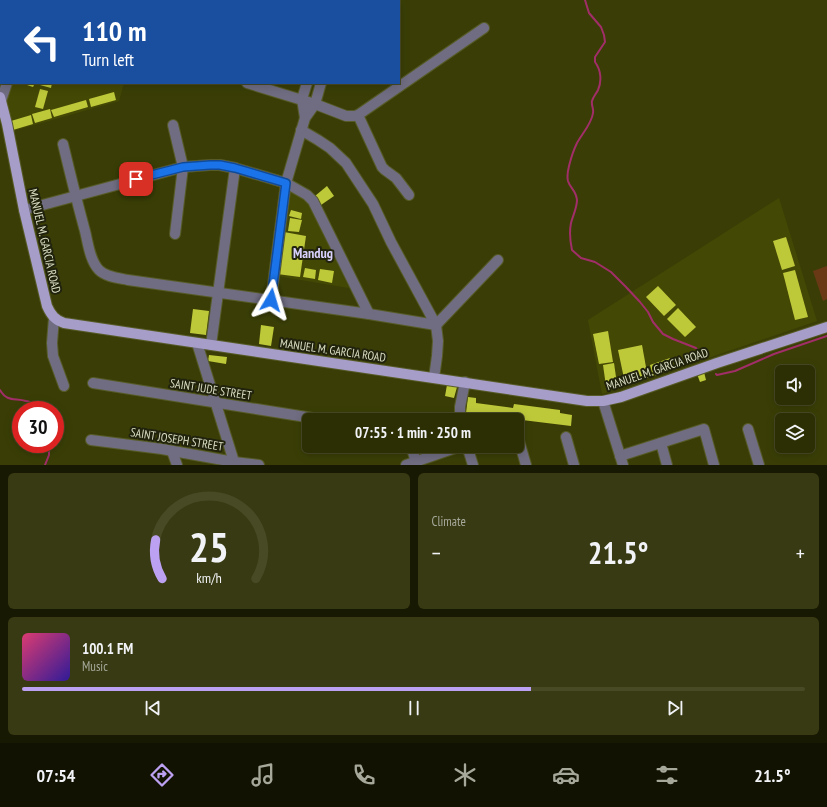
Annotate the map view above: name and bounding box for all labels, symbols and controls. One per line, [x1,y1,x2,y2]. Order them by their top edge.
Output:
text: 110 m [82,12,146,49]
icon: left [16,16,68,68]
text: Turn left [82,48,134,71]
pin [119,162,153,196]
icon: arrive [125,168,147,190]
street label: MANUEL M. GARCIA ROAD [26,187,64,295]
district label: Mandug [293,244,333,262]
position arrow [250,279,292,321]
street label: MANUEL M. GARCIA ROAD [279,335,387,365]
street label: MANUEL M. GARCIA ROAD [604,345,710,393]
map controls [775,365,815,453]
button: sound [775,365,815,405]
street label: SAINT JUDE STREET [169,375,254,403]
speed limit sign: 30 [12,401,64,453]
button: layers [775,413,815,453]
text: 07:55 · 1 min · 250 m [355,423,471,442]
street label: SAINT JOSEPH STREET [130,424,225,454]
text: Climate [432,513,466,530]
text: 25 [189,520,229,573]
text: 21.5° [588,533,648,572]
text: − [432,539,441,567]
text: + [796,539,805,567]
text: km/h [196,568,221,587]
text: 100.1 FM [82,639,133,658]
text: Music [82,658,108,675]
icon: previous [142,697,164,719]
icon: pause [403,697,425,719]
icon: next [664,697,686,719]
icon: directions [148,761,176,789]
icon: music [249,761,277,789]
icon: phone [350,761,378,789]
icon: climate [451,761,479,789]
icon: car [552,761,580,789]
icon: filters [653,761,681,789]
text: 07:54 [36,764,75,787]
text: 21.5° [754,764,791,787]

